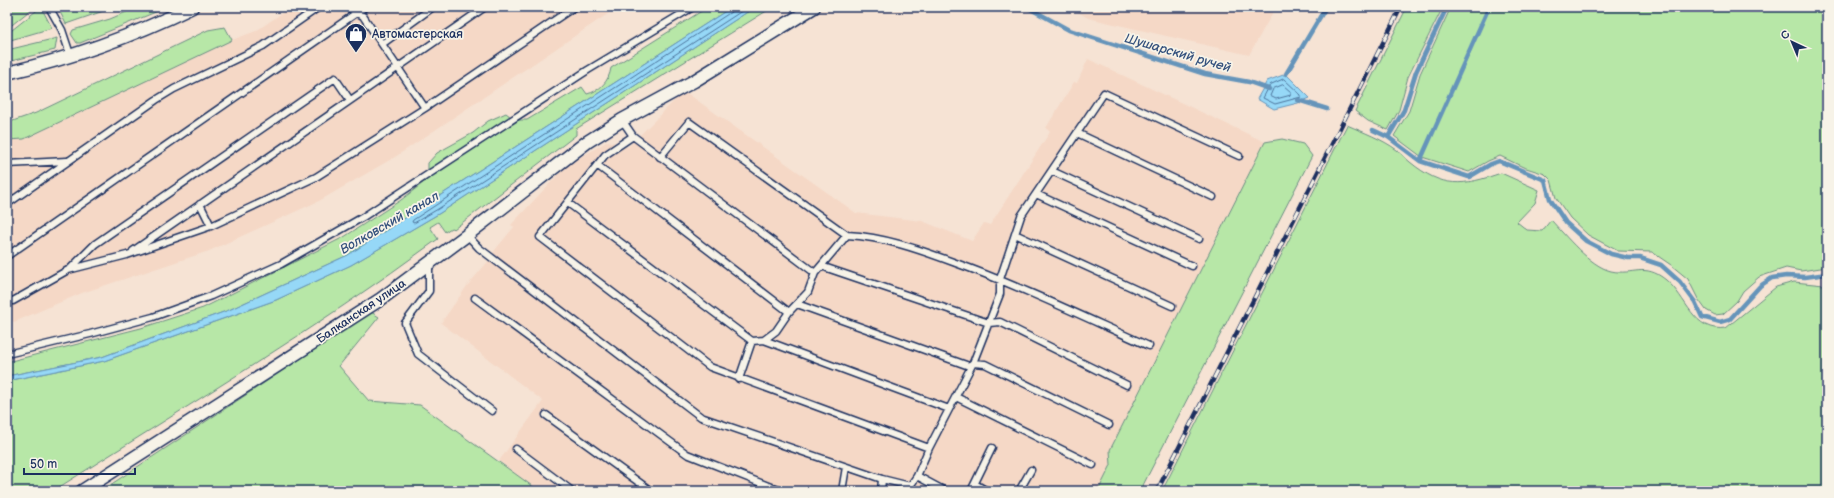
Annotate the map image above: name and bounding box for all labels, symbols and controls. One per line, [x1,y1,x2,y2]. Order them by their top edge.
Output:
shop icon: Автомастерская [343,21,369,54]
north arrow [1772,22,1812,62]
place label: Автомастерская [371,27,463,42]
text: С [1778,28,1793,43]
water label: Шушарский ручей [1123,30,1233,76]
water label: Волковский канал [337,188,442,258]
street label: Балканская улица [314,276,409,347]
scale bar [24,450,135,476]
text: 50 m [30,457,57,472]

